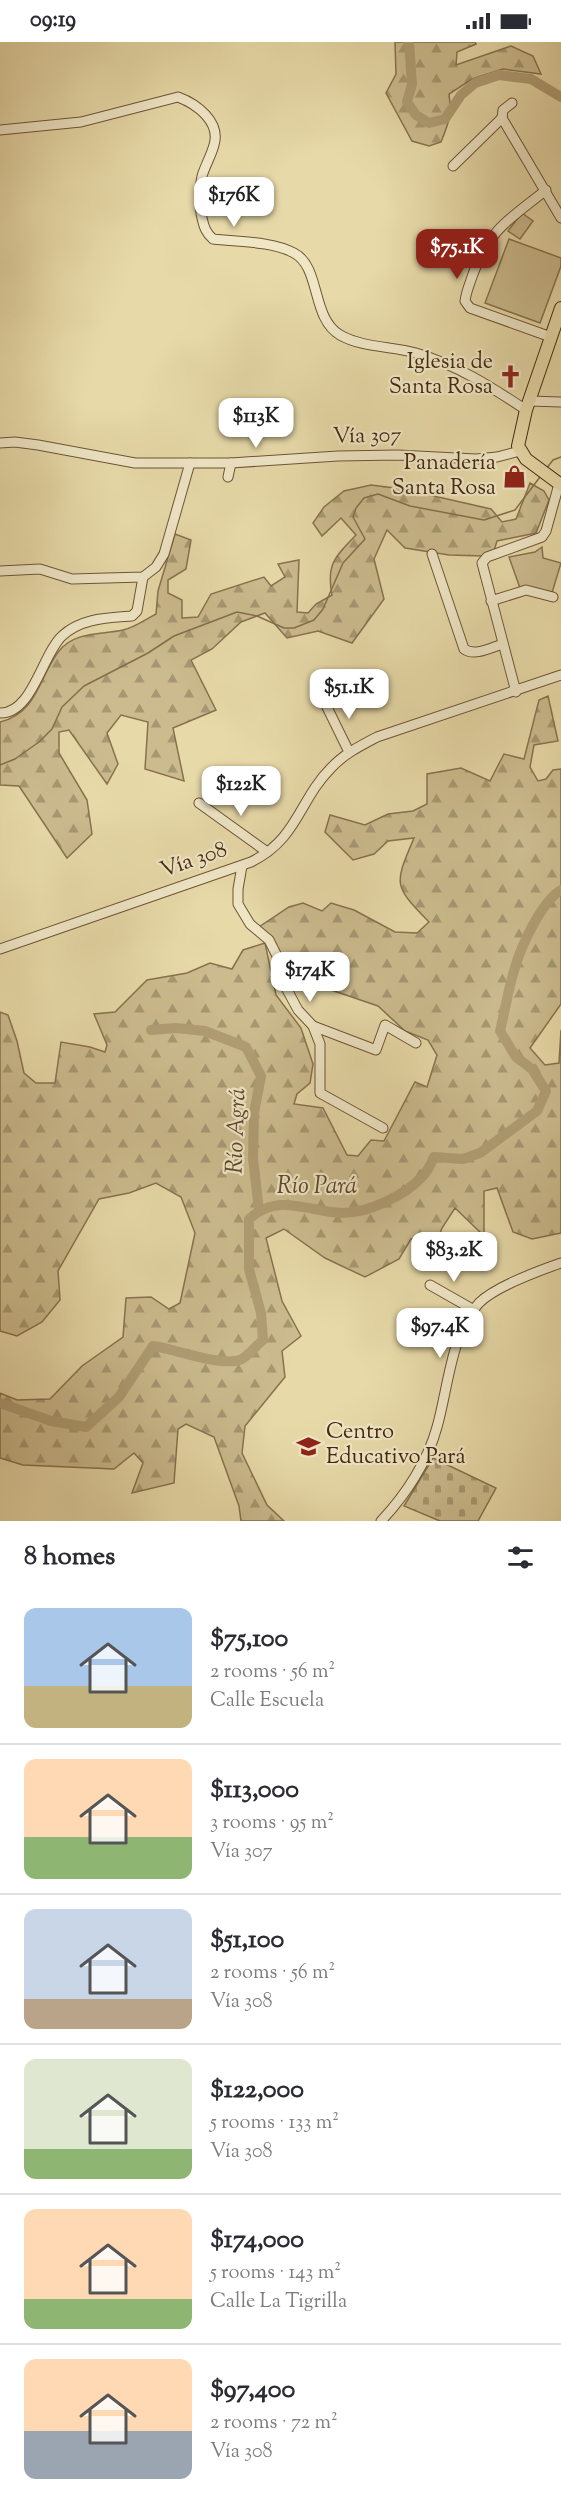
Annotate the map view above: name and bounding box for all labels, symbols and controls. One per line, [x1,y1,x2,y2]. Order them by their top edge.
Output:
text: 09:19 [30,5,76,37]
pin: $176K [192,177,276,228]
text: $176K [208,182,260,211]
pin: $75.1K [408,229,506,280]
text: $75.1K [430,234,484,263]
place label: Iglesia de Santa Rosa [389,347,493,404]
church icon: Iglesia de Santa Rosa [498,363,524,389]
pin: $113K [214,398,298,449]
text: $113K [233,403,279,432]
street label: Vía 307 [332,420,402,454]
place label: Panadería Santa Rosa [392,448,496,505]
shop icon: Panadería Santa Rosa [501,464,527,490]
pin: $51.1K [300,669,398,720]
text: $51.1K [324,674,374,703]
pin: $122K [199,766,283,817]
text: $122K [216,771,266,800]
street label: Vía 308 [156,835,232,887]
pin: $174K [268,952,352,1003]
text: $174K [285,957,335,986]
water label: Río Agrá [219,1088,255,1174]
water label: Río Pará [277,1170,357,1204]
pin: $83.2K [405,1232,503,1283]
text: $83.2K [425,1237,483,1266]
pin: $97.4K [391,1308,489,1359]
text: $97.4K [410,1313,470,1342]
place label: Centro Educativo Pará [326,1417,466,1474]
school or university icon: Centro Educativo Pará [295,1433,321,1459]
text: 8 homes [24,1539,115,1576]
icon: filters [504,1541,537,1574]
text: $75,100 [210,1621,288,1658]
icon: home [72,1632,144,1704]
text: 2 rooms · 56 m² [210,1658,335,1687]
text: Calle Escuela [210,1687,324,1716]
text: $113,000 [210,1772,299,1809]
icon: home [72,1783,144,1855]
text: 3 rooms · 95 m² [210,1809,334,1838]
text: Vía 307 [210,1838,273,1867]
text: $51,100 [210,1922,284,1959]
icon: home [72,1933,144,2005]
text: 2 rooms · 56 m² [210,1959,335,1988]
text: Vía 308 [210,1988,273,2017]
text: $122,000 [210,2072,304,2109]
icon: home [72,2083,144,2155]
text: 5 rooms · 133 m² [210,2109,339,2138]
text: Vía 308 [210,2138,273,2167]
text: $174,000 [210,2222,304,2259]
icon: home [72,2233,144,2305]
text: 5 rooms · 143 m² [210,2259,341,2288]
text: Calle La Tigrilla [210,2288,347,2317]
text: $97,400 [210,2372,295,2409]
icon: home [72,2383,144,2455]
text: 2 rooms · 72 m² [210,2409,338,2438]
text: Vía 308 [210,2438,273,2467]

